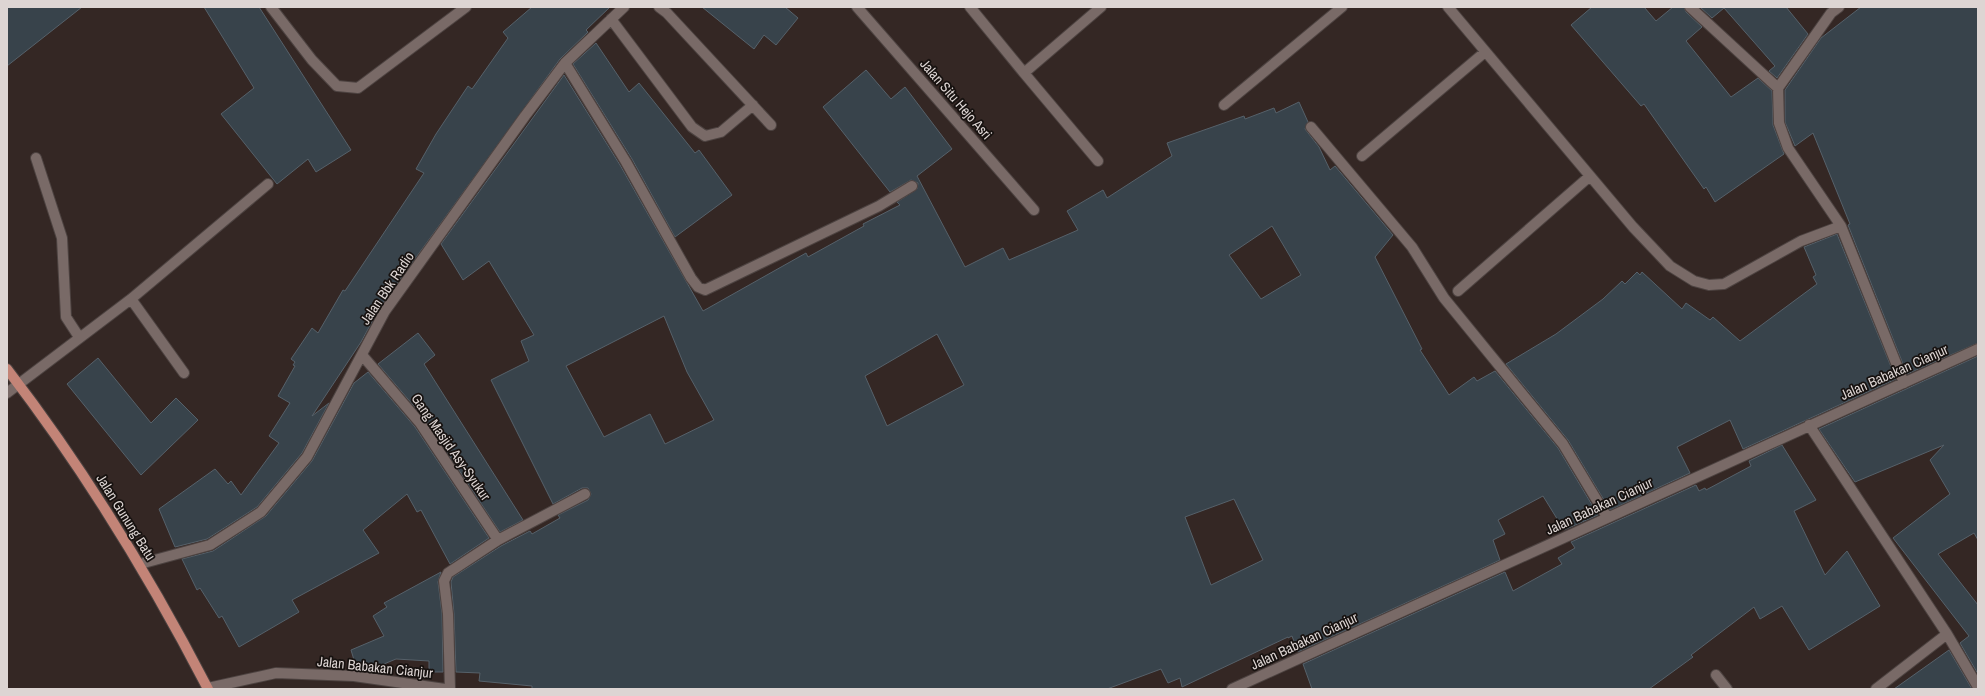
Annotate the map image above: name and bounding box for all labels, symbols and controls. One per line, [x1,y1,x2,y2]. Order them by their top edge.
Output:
street label: Jalan Situ Hejo Asri [916,55,996,143]
street label: Jalan Bbk Radio [356,248,418,328]
street label: Jalan Babakan Cianjur [1837,340,1951,404]
street label: Gang Masjid Asy-Syukur [407,390,495,504]
street label: Jalan Gunung Batu [92,471,160,563]
street label: Jalan Babakan Cianjur [1543,473,1656,539]
street label: Jalan Babakan Cianjur [1248,608,1361,674]
street label: Jalan Babakan Cianjur [316,652,434,682]

